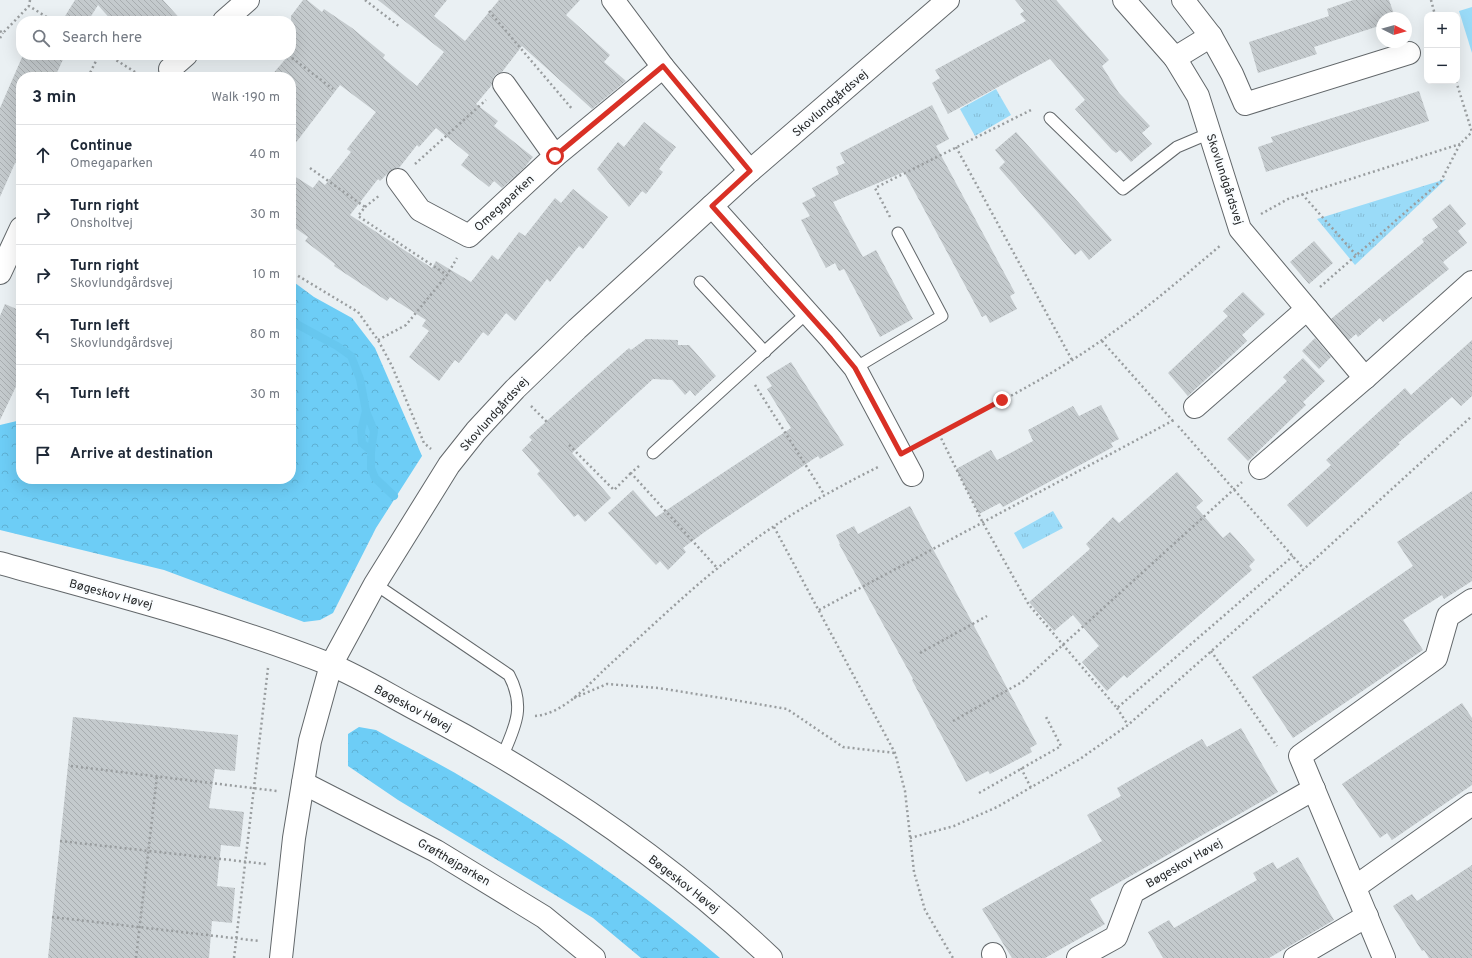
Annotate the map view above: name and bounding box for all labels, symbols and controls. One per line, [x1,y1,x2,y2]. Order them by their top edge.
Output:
north arrow [1376,12,1412,48]
map controls [1424,12,1460,84]
button: + [1424,12,1460,48]
search box [16,16,296,60]
icon: search [30,27,52,49]
text: Search here [62,29,142,48]
button: − [1424,48,1460,84]
street label: Skovlundgårdsvej [790,67,872,141]
text: 3 min [32,87,76,109]
text: Walk · 190 m [211,90,280,106]
street label: Skovlundgårdsvej [1202,132,1246,227]
text: Continue [70,137,132,156]
icon: ahead [32,144,54,166]
text: 40 m [250,147,280,163]
route start [546,147,564,165]
text: Omegaparken [70,156,153,172]
street label: Omegaparken [471,172,538,236]
text: Turn right [70,197,139,216]
icon: right [32,204,54,226]
text: 30 m [250,207,280,223]
text: Onsholtvej [70,216,133,232]
text: Turn right [70,257,139,276]
icon: right [32,264,54,286]
text: 10 m [253,267,280,283]
text: Skovlundgårdsvej [70,276,173,292]
text: Turn left [70,317,130,336]
icon: left [32,324,54,346]
text: 80 m [250,327,280,343]
text: Skovlundgårdsvej [70,336,173,352]
street label: Skovlundgårdsvej [457,374,532,455]
icon: left [32,384,54,406]
text: Turn left [70,385,130,404]
text: 30 m [250,387,280,403]
route end [993,391,1011,409]
icon: arrive [32,444,54,466]
text: Arrive at destination [70,445,213,464]
street label: Bøgeskov Høvej [67,576,154,614]
street label: Bøgeskov Høvej [371,682,454,736]
street label: Bøgeskov Høvej [1143,835,1226,892]
street label: Grøfthøjparken [414,836,493,890]
street label: Bøgeskov Høvej [645,852,722,918]

